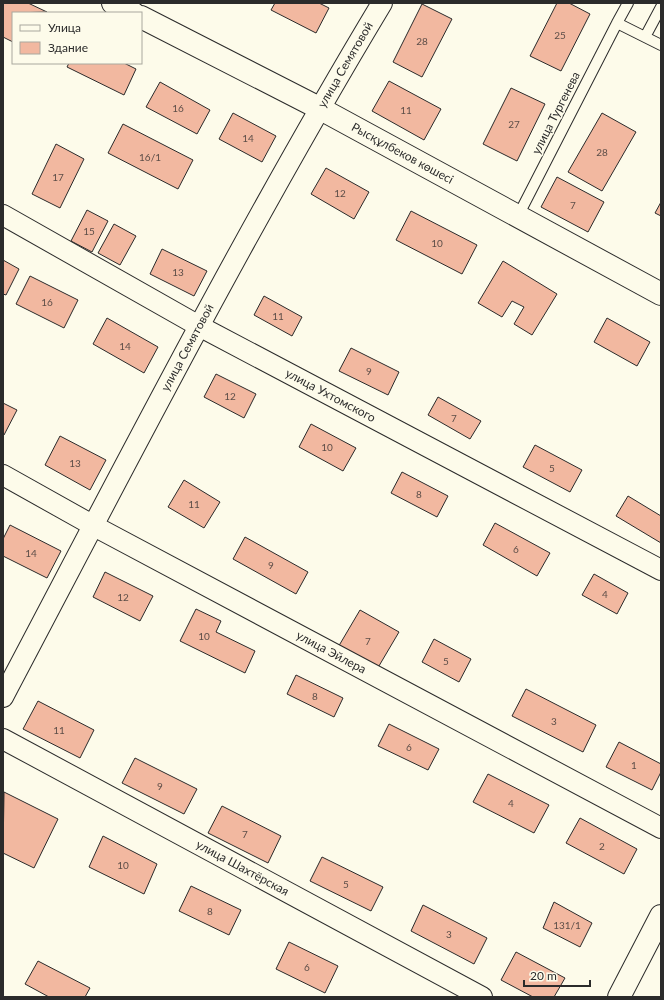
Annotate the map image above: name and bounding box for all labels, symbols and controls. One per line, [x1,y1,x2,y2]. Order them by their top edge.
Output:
legend [12,12,142,64]
street label: улица Семятовой [314,19,376,110]
text: Улица [48,20,81,35]
house number: 25 [554,29,566,41]
house number: 28 [416,35,428,47]
text: Здание [48,40,88,55]
street label: улица Тургенева [528,69,583,157]
house number: 16 [172,102,184,114]
house number: 11 [400,104,412,116]
house number: 27 [508,118,520,130]
street label: Рысқұлбеков көшесі [349,119,456,187]
house number: 14 [242,132,254,144]
house number: 28 [596,146,608,158]
house number: 16/1 [139,151,161,163]
house number: 17 [52,171,64,183]
house number: 12 [334,187,346,199]
house number: 7 [570,199,576,211]
house number: 15 [83,225,95,237]
house number: 10 [431,237,443,249]
house number: 13 [172,266,184,278]
house number: 16 [41,296,53,308]
street label: улица Семятовой [158,301,217,394]
house number: 11 [272,310,284,322]
house number: 14 [119,340,131,352]
street label: улица Ухтомского [283,365,379,425]
house number: 9 [366,365,372,377]
house number: 12 [224,390,236,402]
house number: 7 [451,412,457,424]
house number: 10 [321,441,333,453]
house number: 13 [69,457,81,469]
house number: 5 [549,462,555,474]
house number: 8 [416,488,422,500]
house number: 11 [188,498,200,510]
house number: 6 [513,543,519,555]
house number: 14 [25,547,37,559]
house number: 9 [268,559,274,571]
house number: 4 [602,588,608,600]
house number: 12 [117,591,129,603]
street label: улица Эйлера [294,627,369,677]
house number: 10 [198,630,210,642]
house number: 7 [365,635,371,647]
house number: 5 [443,655,449,667]
house number: 8 [312,690,318,702]
house number: 3 [551,715,557,727]
house number: 11 [53,724,65,736]
house number: 6 [406,741,412,753]
house number: 1 [631,759,637,771]
house number: 9 [157,780,163,792]
house number: 4 [508,797,514,809]
house number: 7 [242,828,248,840]
street label: улица Шахтёрская [194,836,292,899]
house number: 2 [599,840,605,852]
house number: 10 [117,859,129,871]
house number: 5 [343,878,349,890]
house number: 8 [207,905,213,917]
house number: 131/1 [553,919,581,931]
house number: 3 [446,928,452,940]
house number: 6 [304,961,310,973]
scale bar [524,962,590,988]
text: 20 m [530,968,557,983]

